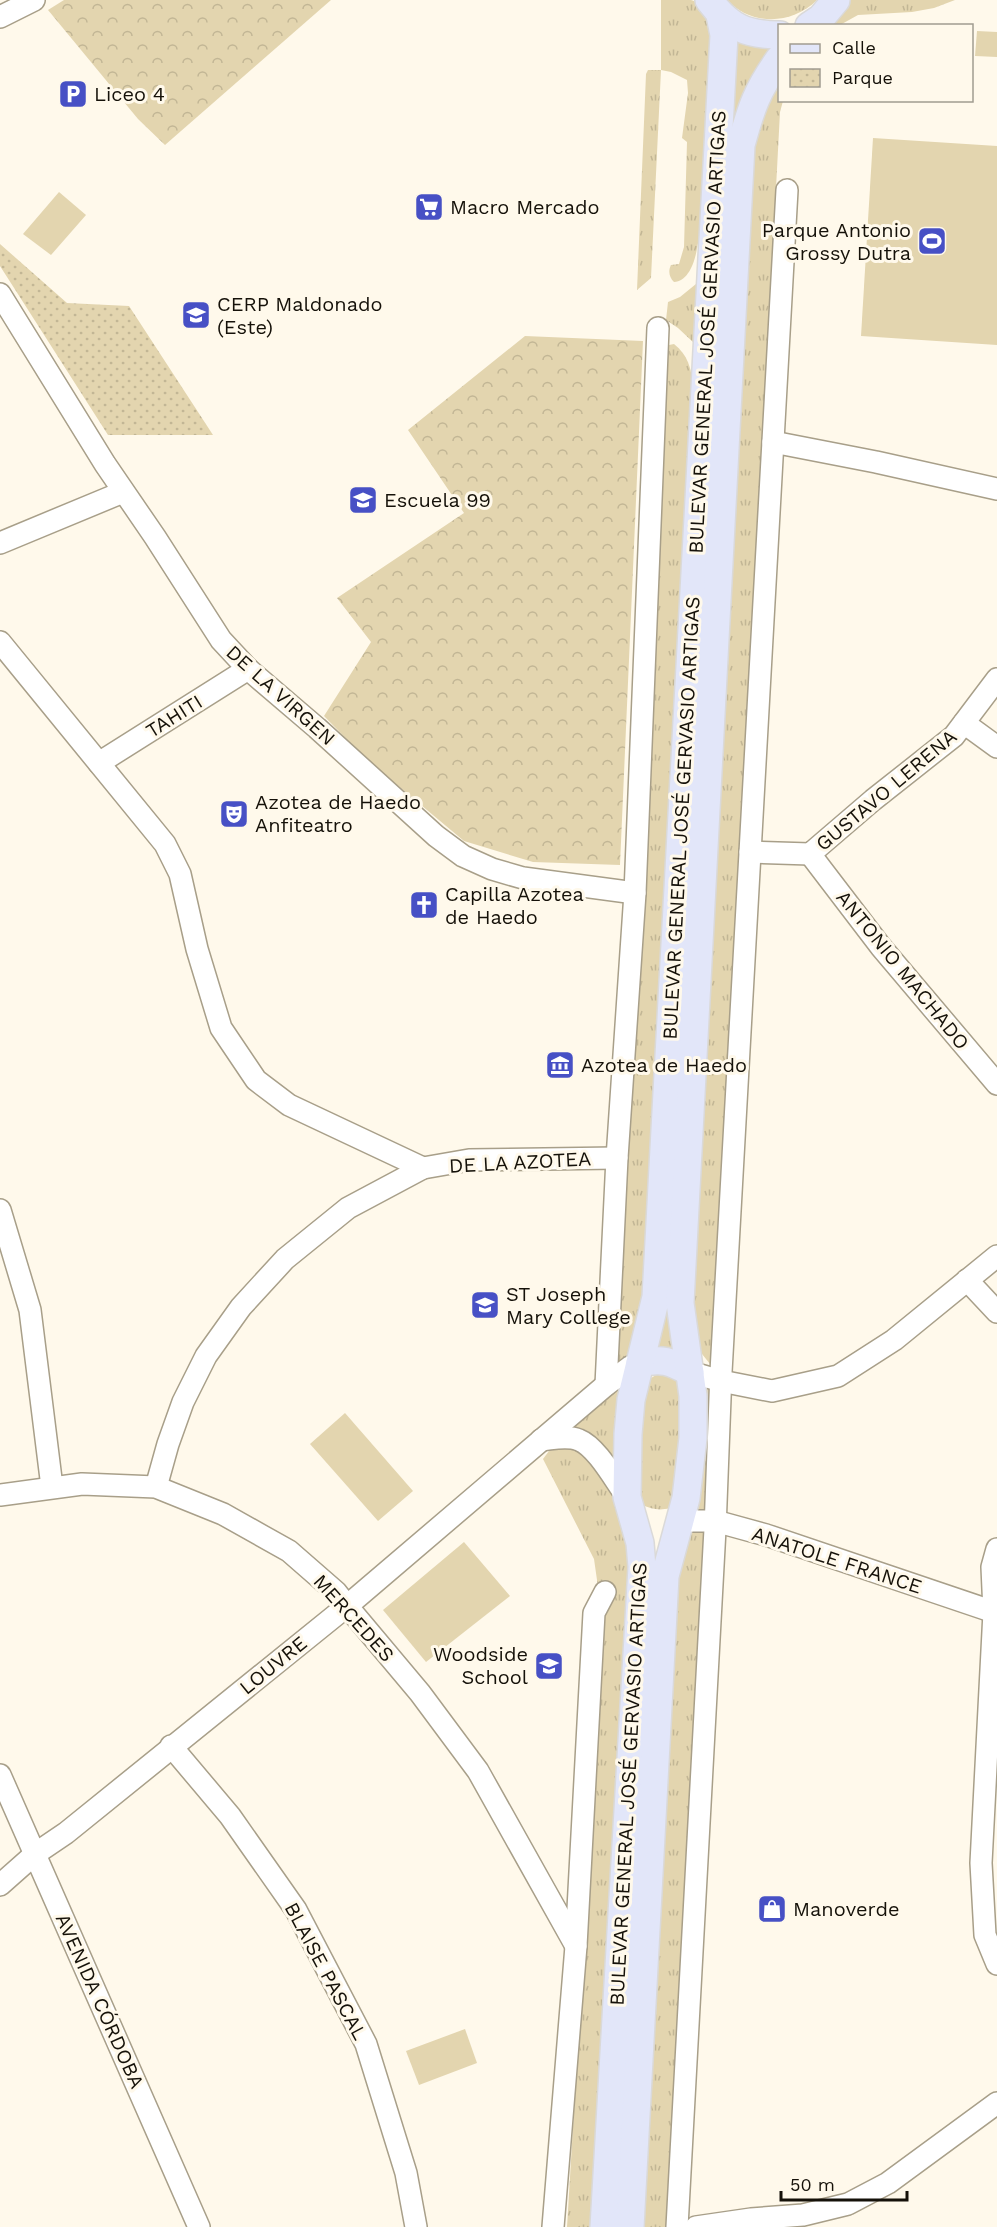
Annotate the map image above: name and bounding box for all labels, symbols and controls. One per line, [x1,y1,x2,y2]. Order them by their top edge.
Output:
legend [778,24,973,102]
text: Calle [832,37,876,58]
text: Parque [832,67,893,88]
parking icon: Liceo 4 [57,78,89,110]
place label: Liceo 4 [94,82,165,106]
street label: BULEVAR GENERAL JOSÉ GERVASIO ARTIGAS [683,110,731,554]
supermarket icon: Macro Mercado [413,191,445,223]
place label: Macro Mercado [450,195,600,219]
place label: Parque Antonio Grossy Dutra [762,218,911,265]
sports icon: Parque Antonio Grossy Dutra [916,225,948,257]
place label: CERP Maldonado (Este) [217,292,383,339]
school or university icon: CERP Maldonado (Este) [180,299,212,331]
school or university icon: Escuela 99 [347,484,379,516]
place label: Escuela 99 [384,488,491,512]
street label: BULEVAR GENERAL JOSÉ GERVASIO ARTIGAS [657,596,705,1040]
street label: DE LA VIRGEN [222,640,340,750]
street label: TAHITI [141,689,207,743]
street label: GUSTAVO LERENA [811,724,961,856]
place label: Azotea de Haedo Anfiteatro [255,790,421,837]
theatre icon: Azotea de Haedo Anfiteatro [218,798,250,830]
place label: Capilla Azotea de Haedo [445,882,584,929]
street label: ANTONIO MACHADO [831,886,975,1054]
church icon: Capilla Azotea de Haedo [408,889,440,921]
museum icon: Azotea de Haedo [544,1049,576,1081]
place label: Azotea de Haedo [581,1053,747,1077]
street label: DE LA AZOTEA [448,1146,592,1178]
place label: ST Joseph Mary College [506,1282,631,1329]
school or university icon: ST Joseph Mary College [469,1289,501,1321]
street label: ANATOLE FRANCE [749,1521,925,1599]
street label: BULEVAR GENERAL JOSÉ GERVASIO ARTIGAS [604,1562,652,2006]
street label: MERCEDES [308,1569,400,1667]
street label: LOUVRE [235,1631,311,1699]
place label: Woodside School [433,1642,528,1689]
school or university icon: Woodside School [533,1650,565,1682]
shop icon: Manoverde [756,1893,788,1925]
place label: Manoverde [793,1897,900,1921]
street label: BLAISE PASCAL [280,1898,372,2044]
street label: AVENIDA CÓRDOBA [51,1910,149,2092]
scale bar [781,2164,907,2202]
text: 50 m [790,2174,835,2195]

